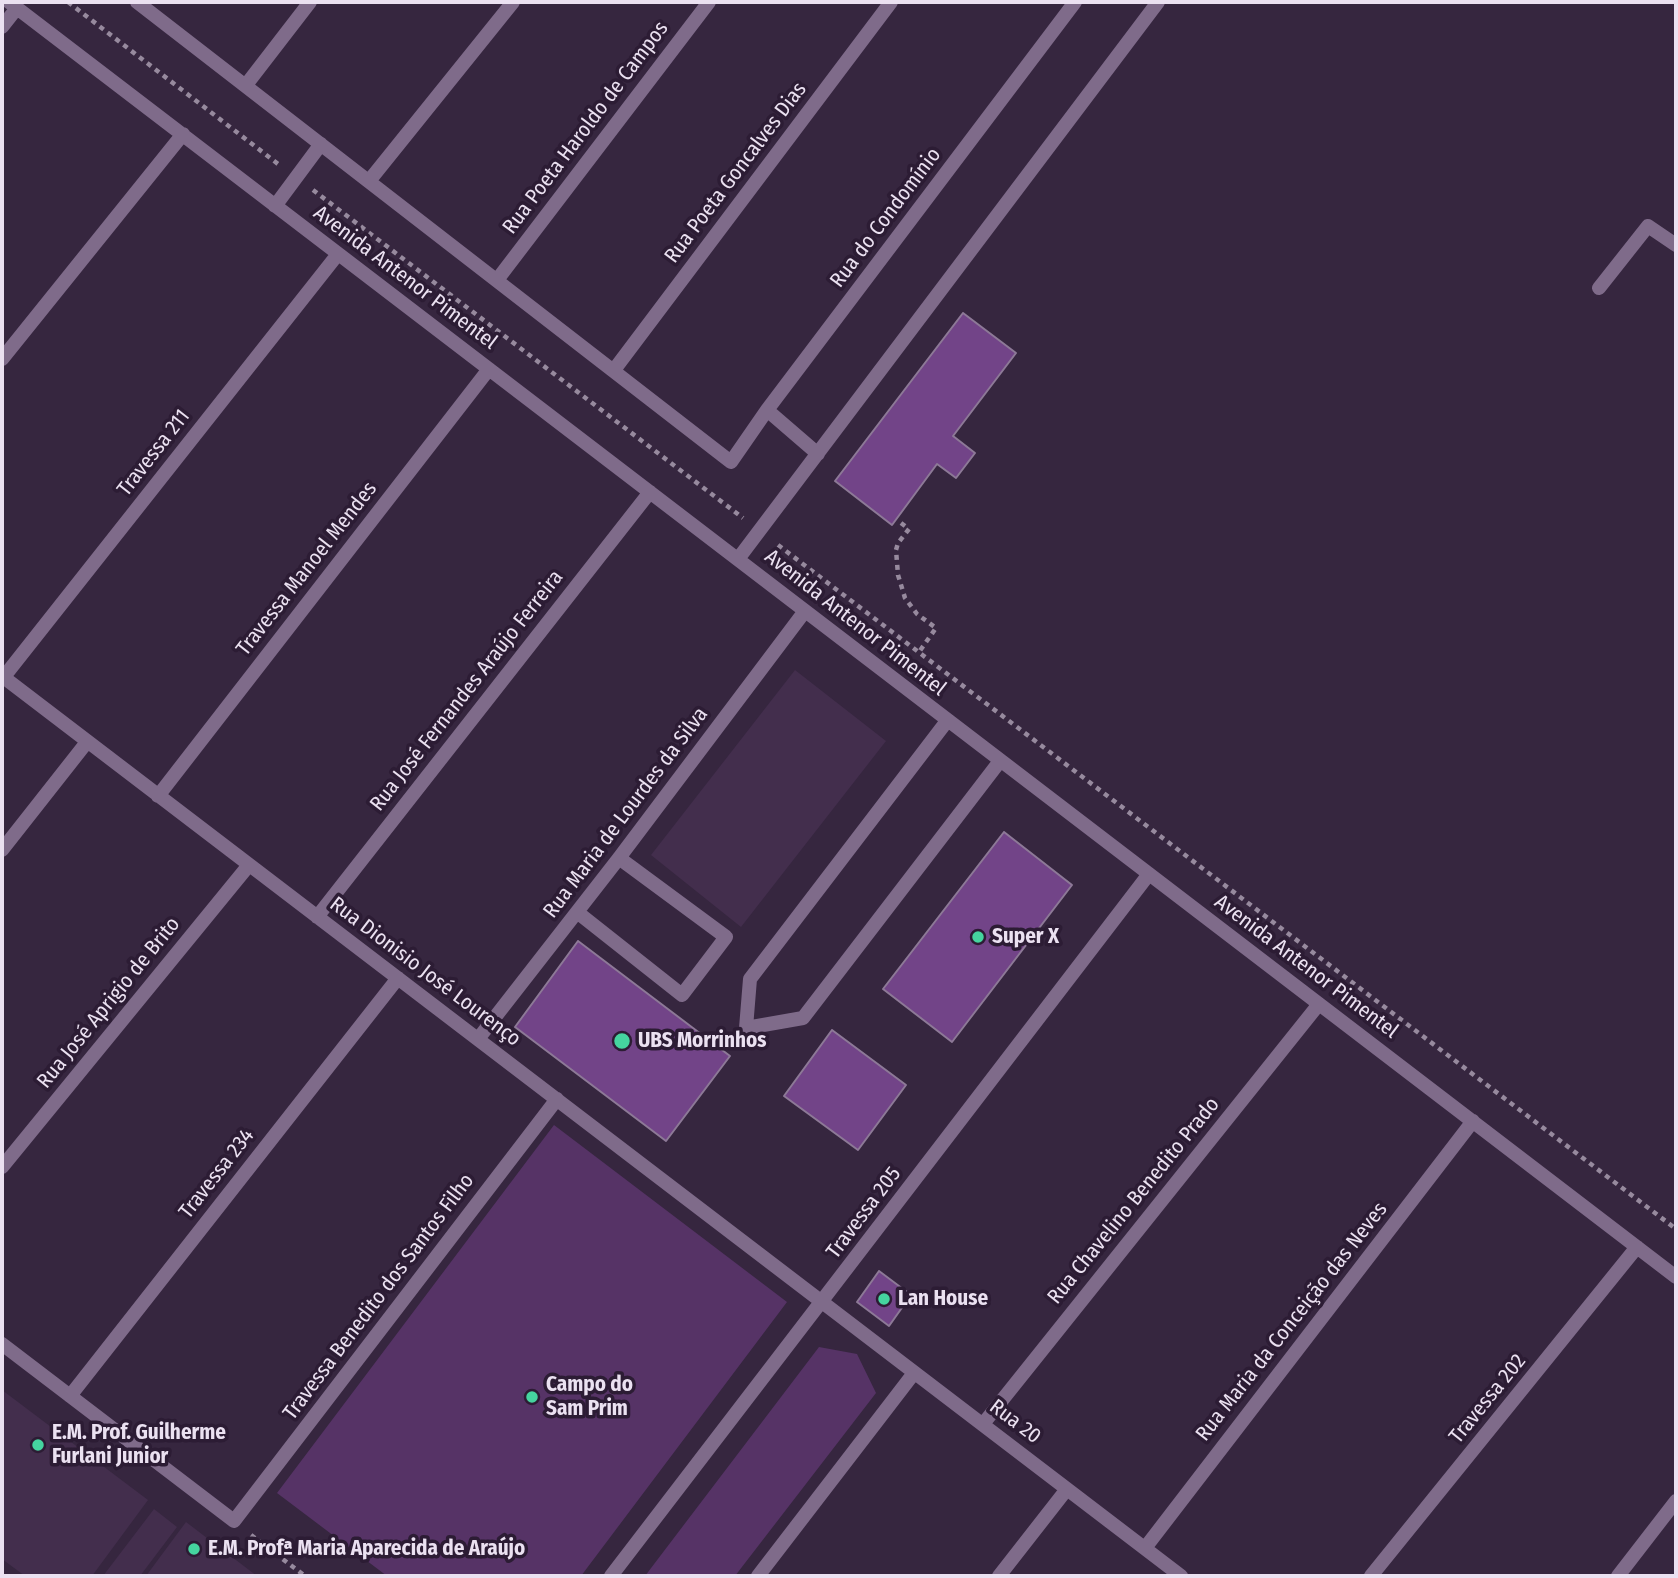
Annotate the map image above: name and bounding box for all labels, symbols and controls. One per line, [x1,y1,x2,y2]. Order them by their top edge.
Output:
street label: Rua Poeta Haroldo de Campos [498,17,674,239]
street label: Rua Poeta Goncalves Dias [660,78,812,268]
street label: Rua do Condomínio [825,143,947,293]
street label: Avenida Antenor Pimentel [308,201,502,355]
street label: Travessa 211 [112,405,196,501]
street label: Travessa Manoel Mendes [231,477,383,661]
street label: Avenida Antenor Pimentel [759,544,951,702]
street label: Rua José Fernandes Araújo Ferreira [365,566,569,816]
street label: Rua Maria de Lourdes da Silva [539,703,713,923]
street label: Avenida Antenor Pimentel [1209,890,1403,1044]
street label: Rua Dionisio José Lourenço [325,892,525,1052]
street label: Rua José Aprigio de Brito [32,912,186,1094]
place label: Super X [992,924,1059,950]
marker: Super X [970,929,986,945]
place label: UBS Morrinhos [638,1028,766,1054]
marker: UBS Morrinhos [612,1031,632,1051]
street label: Rua Chavelino Benedito Prado [1043,1092,1225,1310]
street label: Travessa 234 [174,1124,260,1224]
street label: Travessa 205 [821,1162,907,1264]
street label: Travessa Benedito dos Santos Filho [278,1169,480,1425]
street label: Rua Maria da Conceição das Neves [1191,1198,1393,1446]
place label: Lan House [898,1286,988,1312]
marker: Lan House [876,1291,892,1307]
street label: Travessa 202 [1444,1349,1532,1449]
place label: Campo do Sam Prim [546,1372,633,1422]
marker: Campo do Sam Prim [524,1389,540,1405]
street label: Rua 20 [984,1395,1046,1449]
place label: E.M. Prof. Guilherme Furlani Junior [52,1420,226,1470]
marker: E.M. Prof. Guilherme Furlani Junior [30,1437,46,1453]
place label: E.M. Profª Maria Aparecida de Araújo [208,1536,525,1562]
marker: E.M. Profª Maria Aparecida de Araújo [186,1541,202,1557]

